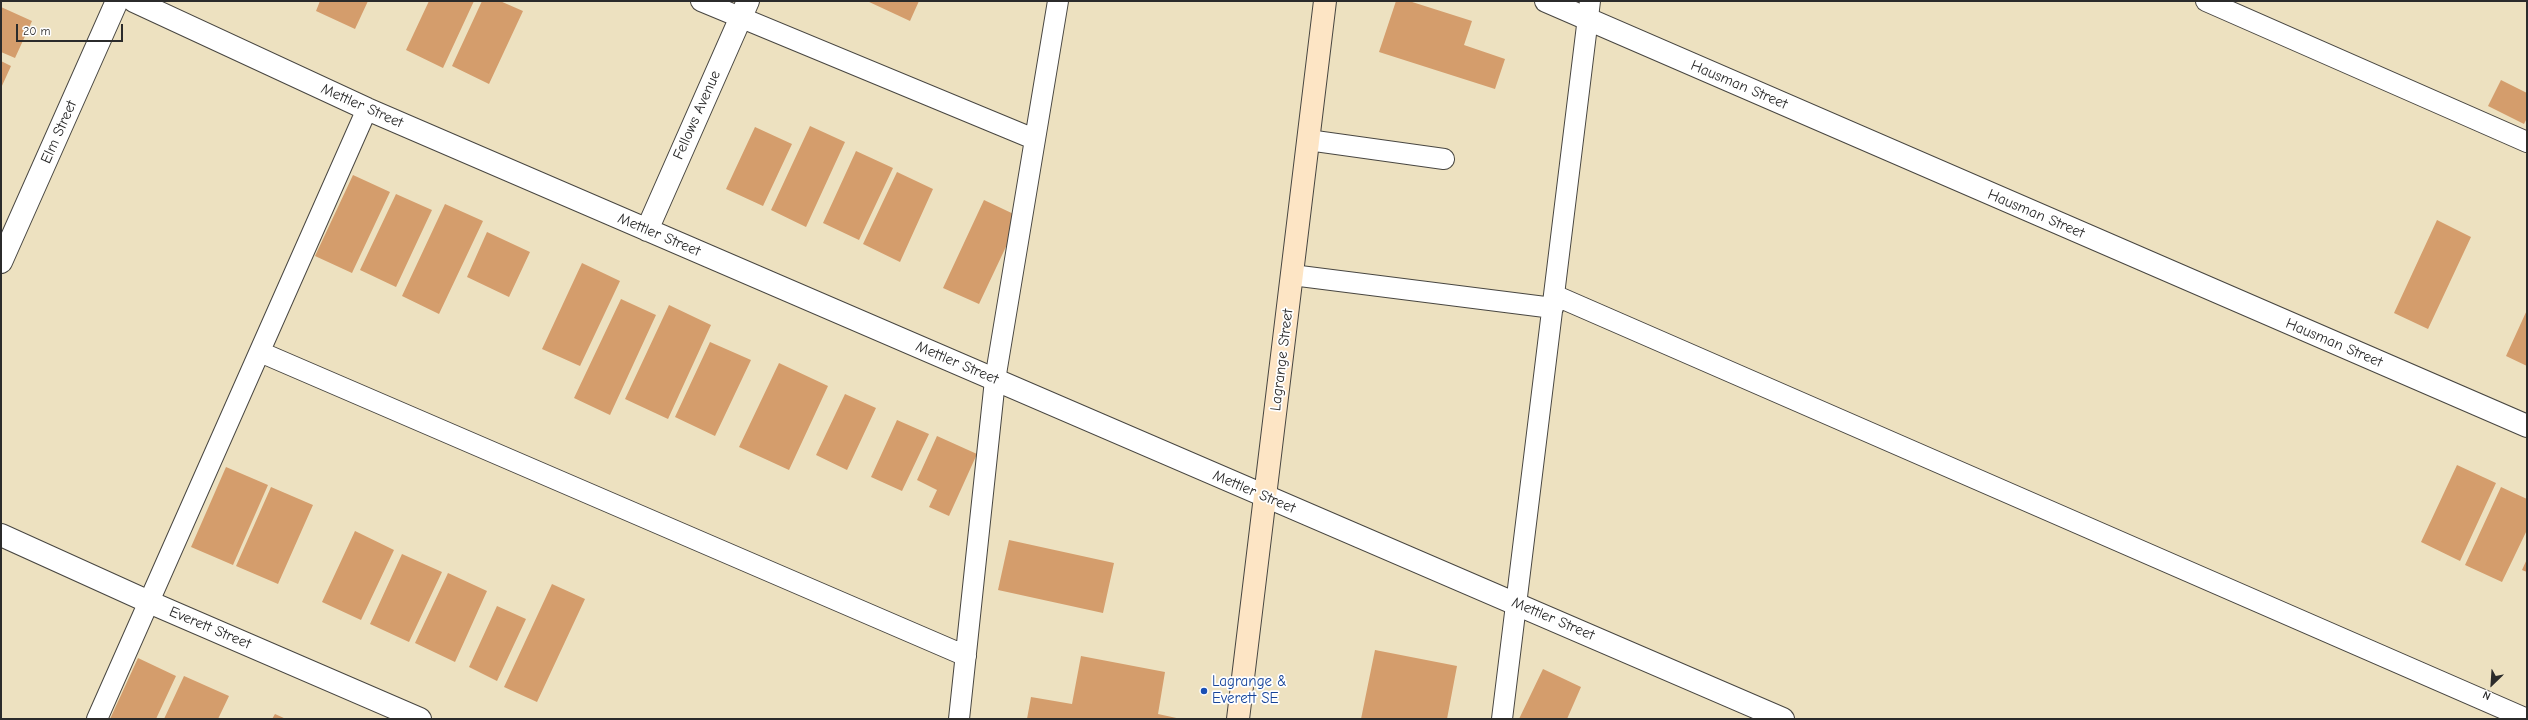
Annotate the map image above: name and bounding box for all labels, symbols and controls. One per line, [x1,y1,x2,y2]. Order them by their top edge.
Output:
scale bar [18,16,125,42]
text: 20 m [23,24,51,38]
street label: Hausman Street [1688,56,1790,114]
street label: Fellows Avenue [669,68,725,162]
street label: Mettler Street [318,80,406,132]
street label: Elm Street [37,98,81,166]
street label: Hausman Street [1985,185,2087,243]
street label: Mettler Street [615,210,703,260]
street label: Lagrange Street [1267,308,1297,412]
street label: Hausman Street [2283,314,2385,372]
street label: Mettler Street [913,338,1001,388]
street label: Mettler Street [1210,467,1298,517]
street label: Mettler Street [1509,594,1597,644]
street label: Everett Street [167,603,253,653]
north arrow [2472,664,2512,704]
place label: Lagrange & Everett SE [1212,673,1287,708]
marker: Lagrange & Everett SE [1199,686,1209,696]
text: N [2481,688,2493,703]

